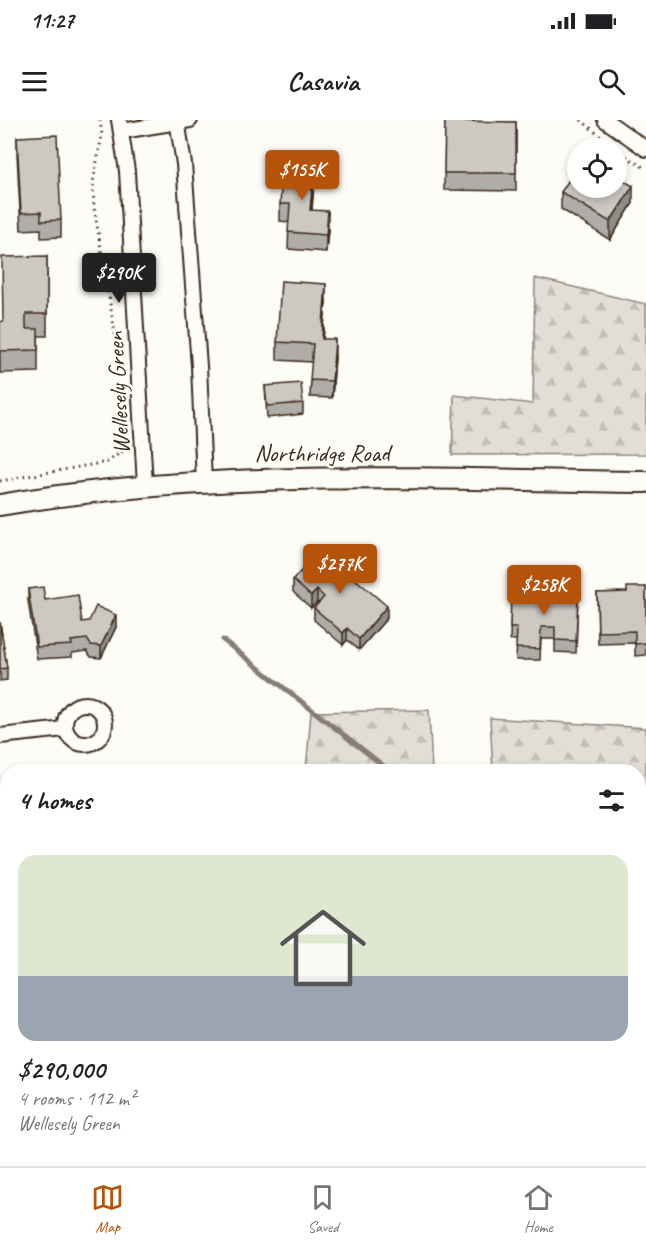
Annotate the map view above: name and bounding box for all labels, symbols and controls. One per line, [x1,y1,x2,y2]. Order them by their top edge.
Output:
text: 11:27 [30,7,74,35]
text: Casavia [287,64,359,98]
icon: menu [18,65,51,98]
icon: search [595,65,628,98]
map controls [567,138,627,198]
button: locate [567,138,627,198]
pin: $155K [260,150,344,201]
text: $155K [279,157,325,182]
pin: $290K [77,253,161,304]
text: $290K [96,260,142,285]
street label: Wellesely Green [100,330,136,455]
street label: Northridge Road [254,438,393,468]
pin: $277K [298,544,382,595]
text: $277K [317,551,363,576]
pin: $258K [502,565,586,616]
text: $258K [521,572,567,597]
text: 4 homes [18,784,91,817]
icon: filters [595,784,628,817]
icon: home [269,894,377,1002]
text: $290,000 [18,1053,105,1086]
text: 4 rooms · 112 m² [18,1086,135,1111]
text: Wellesely Green [18,1111,120,1136]
tab: Map [91,1181,124,1237]
tab: Saved [306,1181,339,1237]
tab: Home [522,1181,555,1237]

